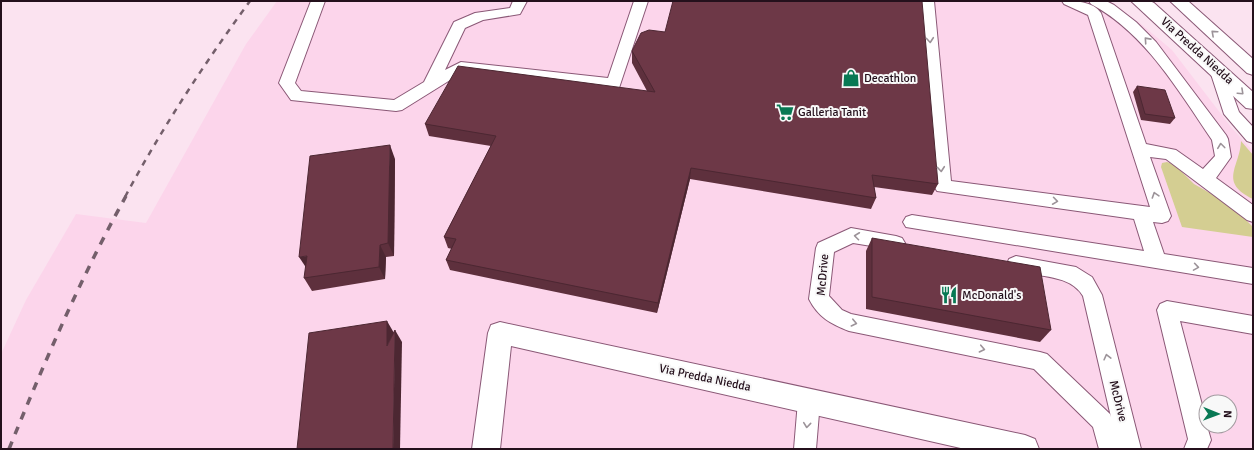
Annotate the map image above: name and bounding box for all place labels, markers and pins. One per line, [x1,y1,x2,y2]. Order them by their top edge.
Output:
shop icon: Decathlon [841,68,861,88]
place label: Decathlon [864,71,916,86]
supermarket icon: Galleria Tanit [775,102,795,122]
place label: Galleria Tanit [798,105,866,120]
restaurant icon: McDonald's [939,285,959,305]
place label: McDonald's [962,288,1022,303]

